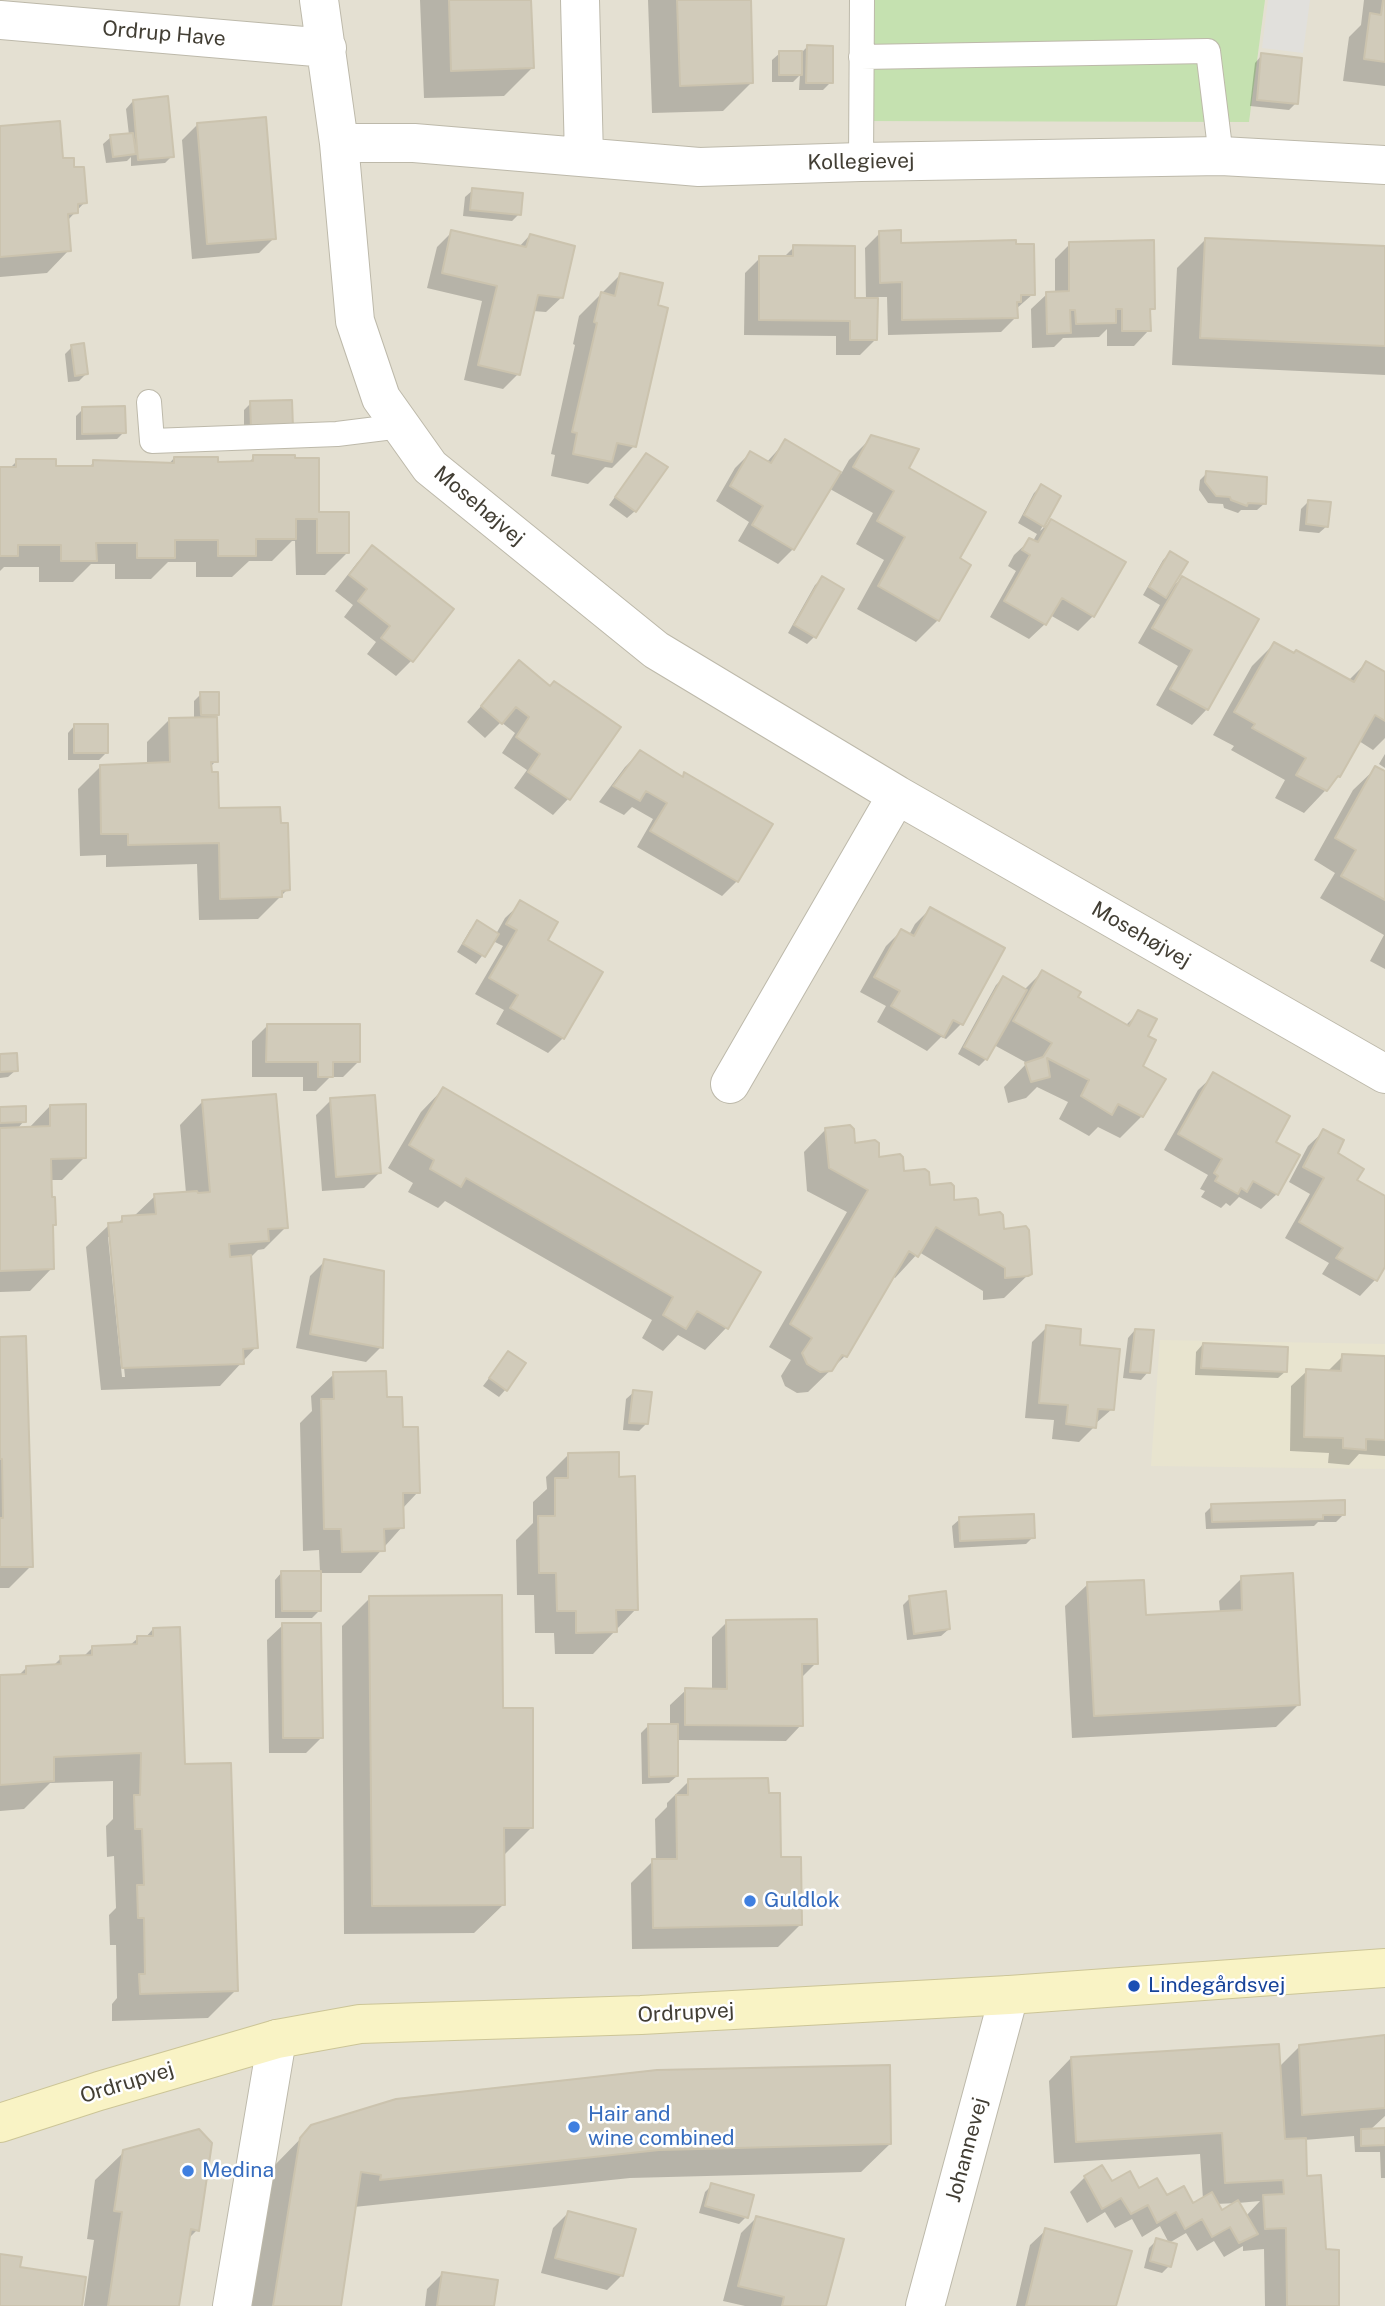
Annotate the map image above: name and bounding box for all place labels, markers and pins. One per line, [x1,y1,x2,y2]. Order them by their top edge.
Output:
place label: Guldlok [764,1888,840,1914]
marker: Guldlok [742,1893,758,1909]
place label: Lindegårdsvej [1148,1973,1285,1999]
marker: Lindegårdsvej [1126,1978,1142,1994]
place label: Hair and wine combined [588,2102,735,2152]
marker: Hair and wine combined [566,2119,582,2135]
place label: Medina [202,2158,274,2184]
marker: Medina [180,2163,196,2179]

